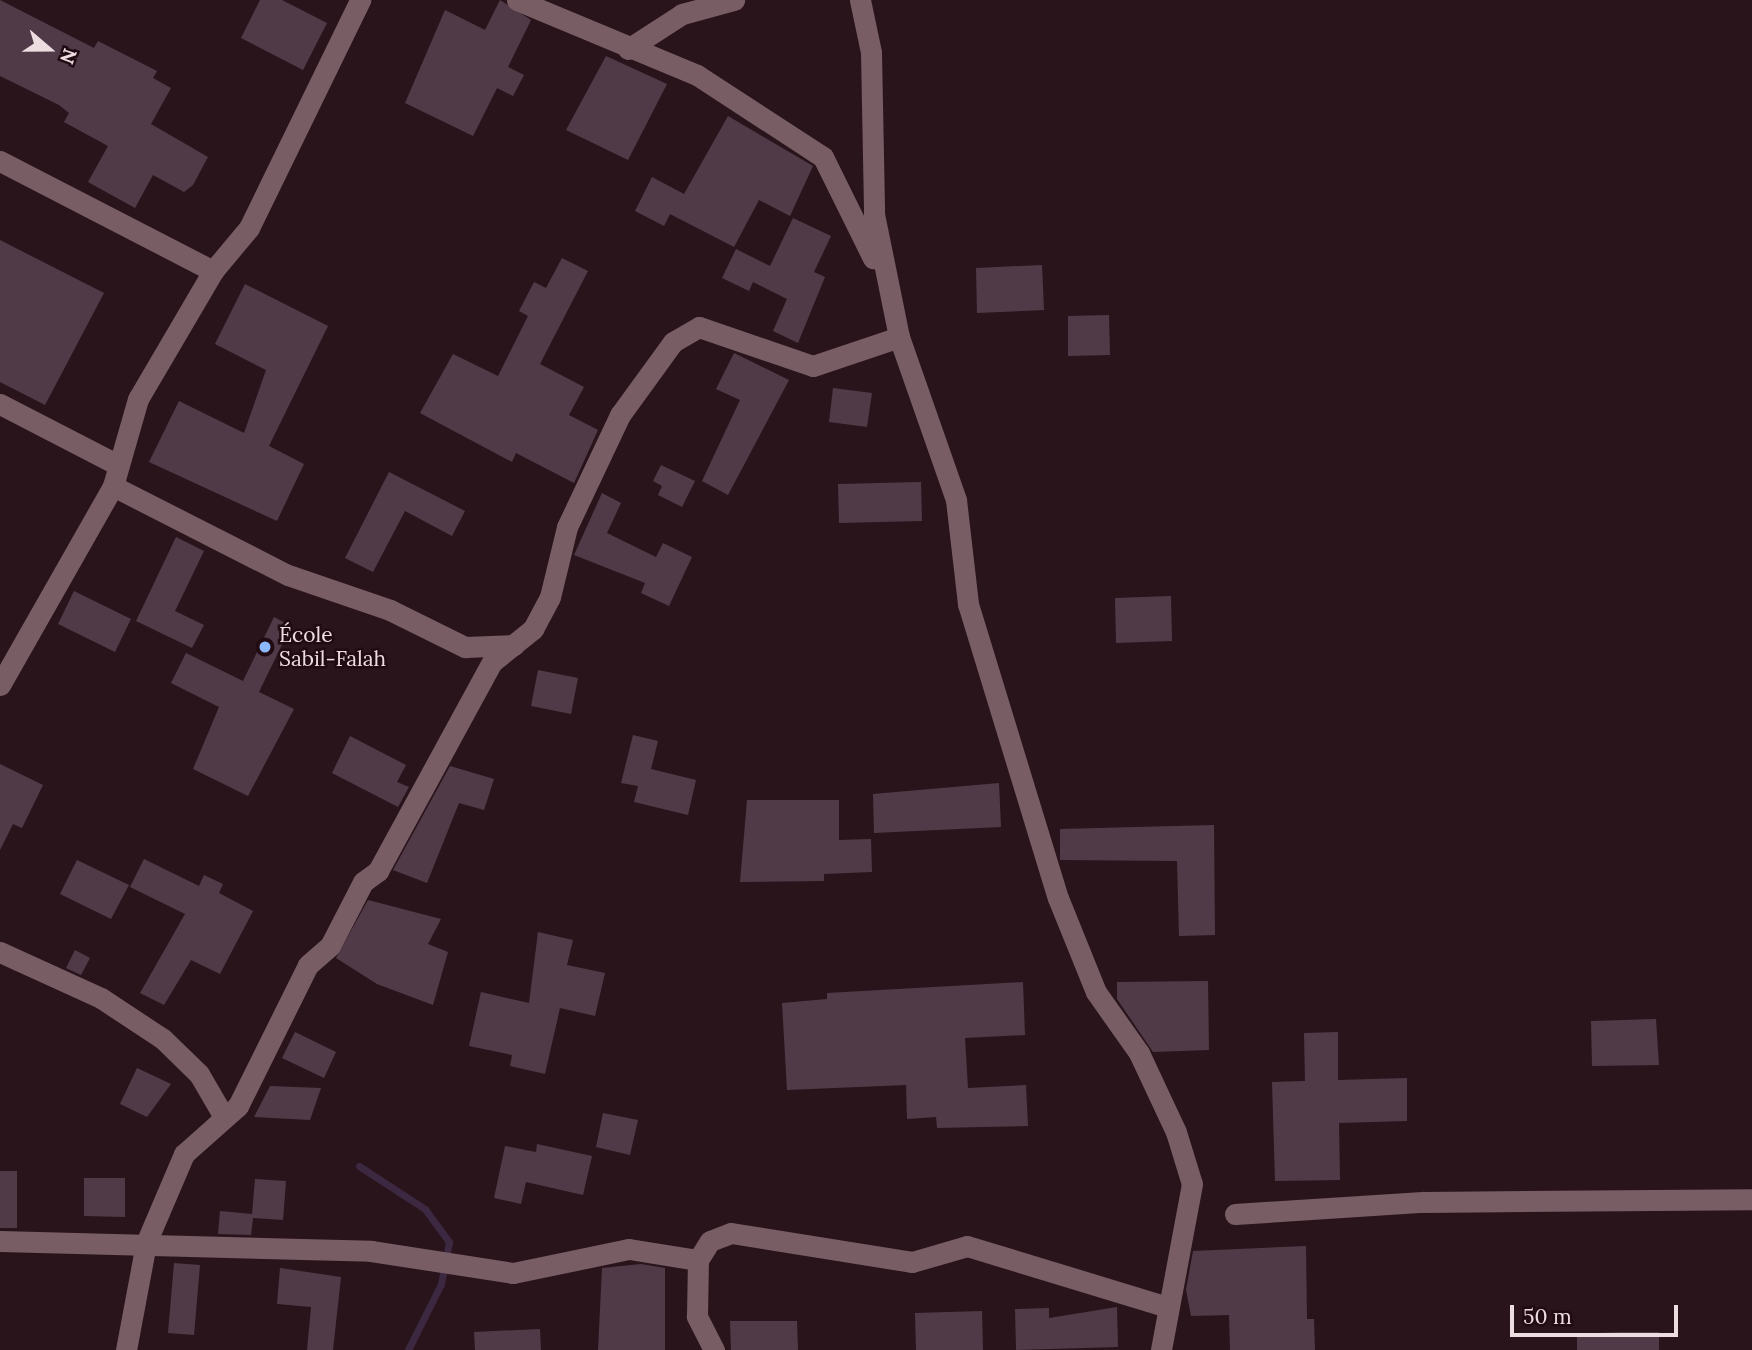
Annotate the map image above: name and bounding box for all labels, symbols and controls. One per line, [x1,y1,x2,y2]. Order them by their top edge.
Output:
north arrow [14,14,84,84]
text: N [55,45,83,67]
place label: École Sabil-Falah [279,622,386,672]
marker: École Sabil-Falah [257,639,273,655]
scale bar [1514,1290,1682,1334]
text: 50 m [1523,1303,1572,1330]

